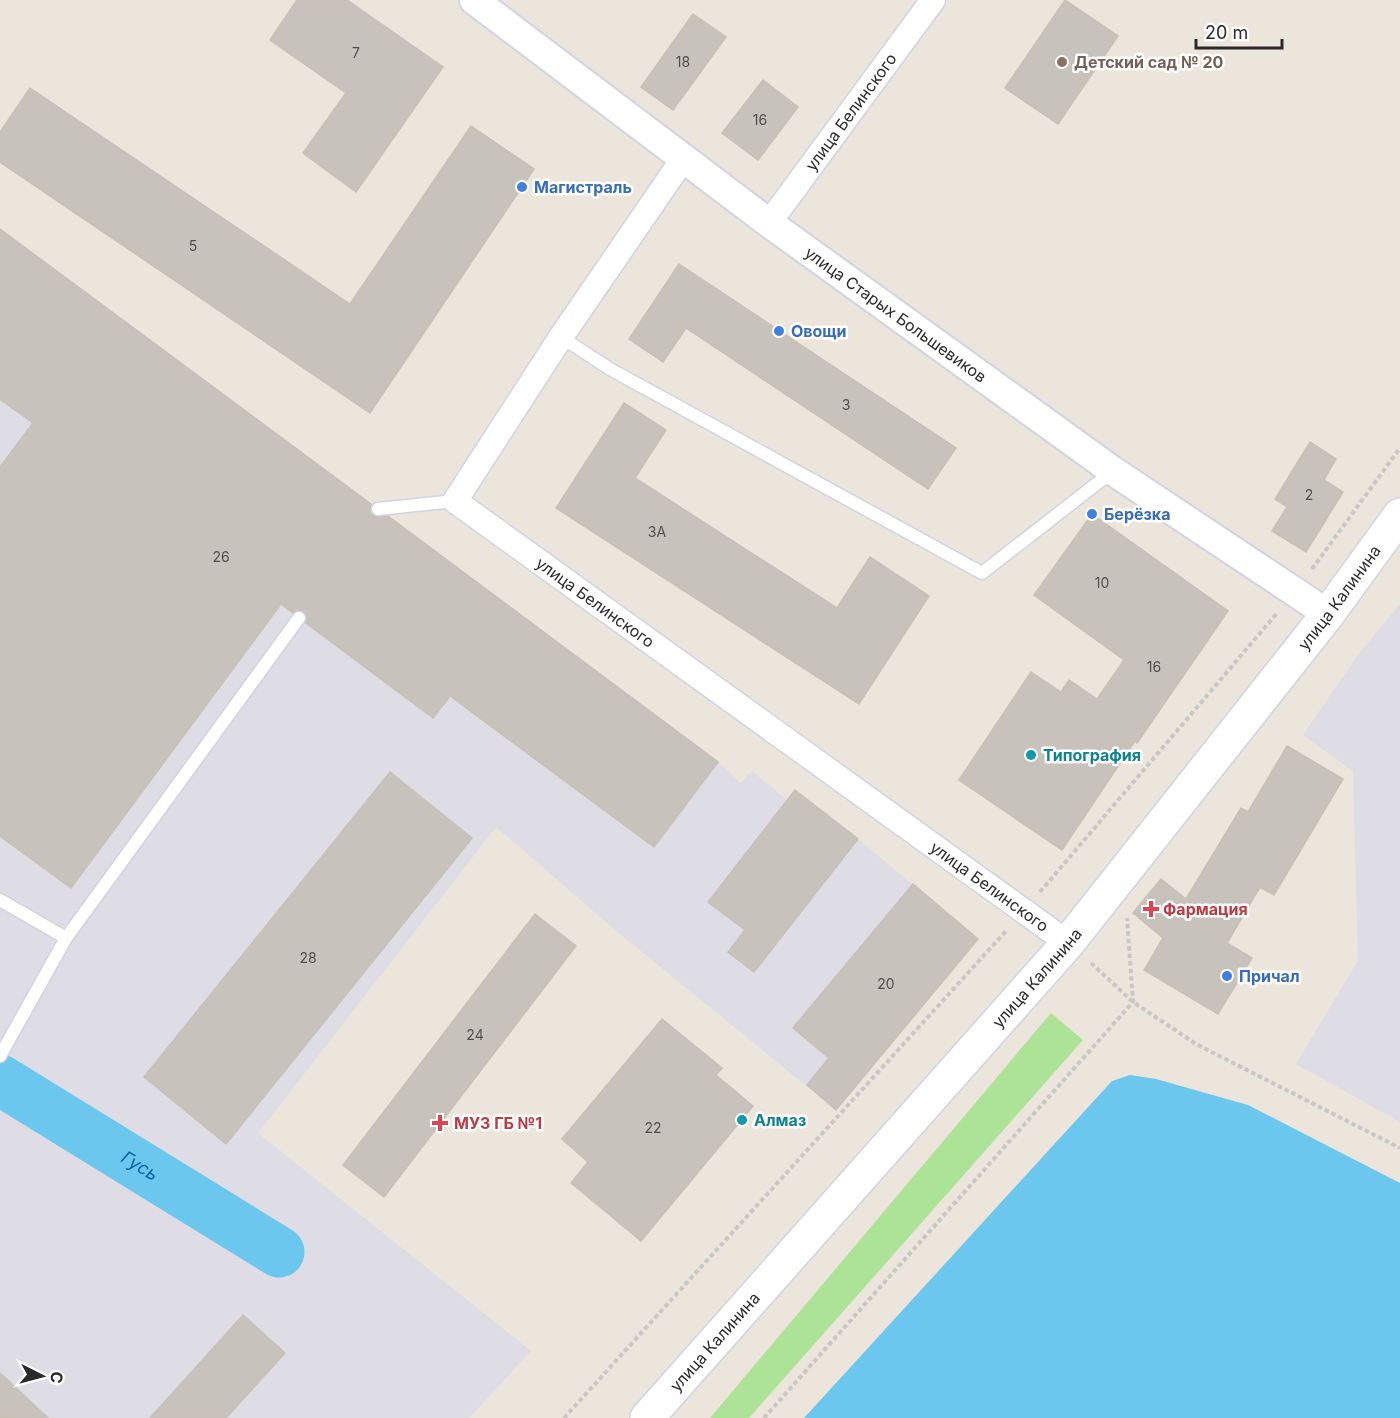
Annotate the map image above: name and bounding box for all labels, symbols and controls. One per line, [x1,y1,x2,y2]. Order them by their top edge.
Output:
scale bar [1196,12,1282,50]
text: 20 m [1205,22,1248,43]
house number: 7 [352,44,360,61]
street label: улица Белинского [801,49,901,175]
place label: Детский сад № 20 [1074,52,1223,72]
house number: 18 [676,53,690,70]
marker: Детский сад № 20 [1055,55,1069,69]
house number: 16 [753,111,767,128]
place label: Магистраль [534,177,632,197]
marker: Магистраль [515,180,529,194]
house number: 5 [189,237,197,254]
street label: улица Старых Большевиков [801,242,990,386]
place label: Овощи [791,321,847,341]
marker: Овощи [772,324,786,338]
house number: 3 [842,396,850,413]
house number: 2 [1305,486,1313,503]
place label: Берёзка [1104,504,1170,524]
marker: Берёзка [1085,507,1099,521]
house number: 3А [648,523,666,540]
street label: улица Калинина [1294,541,1385,654]
house number: 26 [212,548,230,565]
street label: улица Белинского [532,553,658,652]
house number: 10 [1095,574,1109,591]
house number: 16 [1147,658,1161,675]
place label: Типография [1043,745,1141,765]
marker: Типография [1024,748,1038,762]
street label: улица Белинского [926,837,1053,936]
place label: Фармация [1163,899,1248,919]
marker: Фармация [1144,902,1158,916]
street label: улица Калинина [988,924,1086,1032]
house number: 28 [299,949,317,966]
place label: Причал [1239,966,1300,986]
marker: Причал [1220,969,1234,983]
house number: 20 [877,975,895,992]
house number: 24 [466,1026,484,1043]
place label: Алмаз [754,1110,806,1130]
place label: МУЗ ГБ №1 [454,1113,542,1133]
marker: Алмаз [735,1113,749,1127]
marker: МУЗ ГБ №1 [431,1114,449,1132]
house number: 22 [644,1119,662,1136]
water label: Гусь [118,1146,162,1185]
street label: улица Калинина [665,1288,764,1395]
north arrow [12,1346,72,1406]
text: С [46,1371,67,1385]

